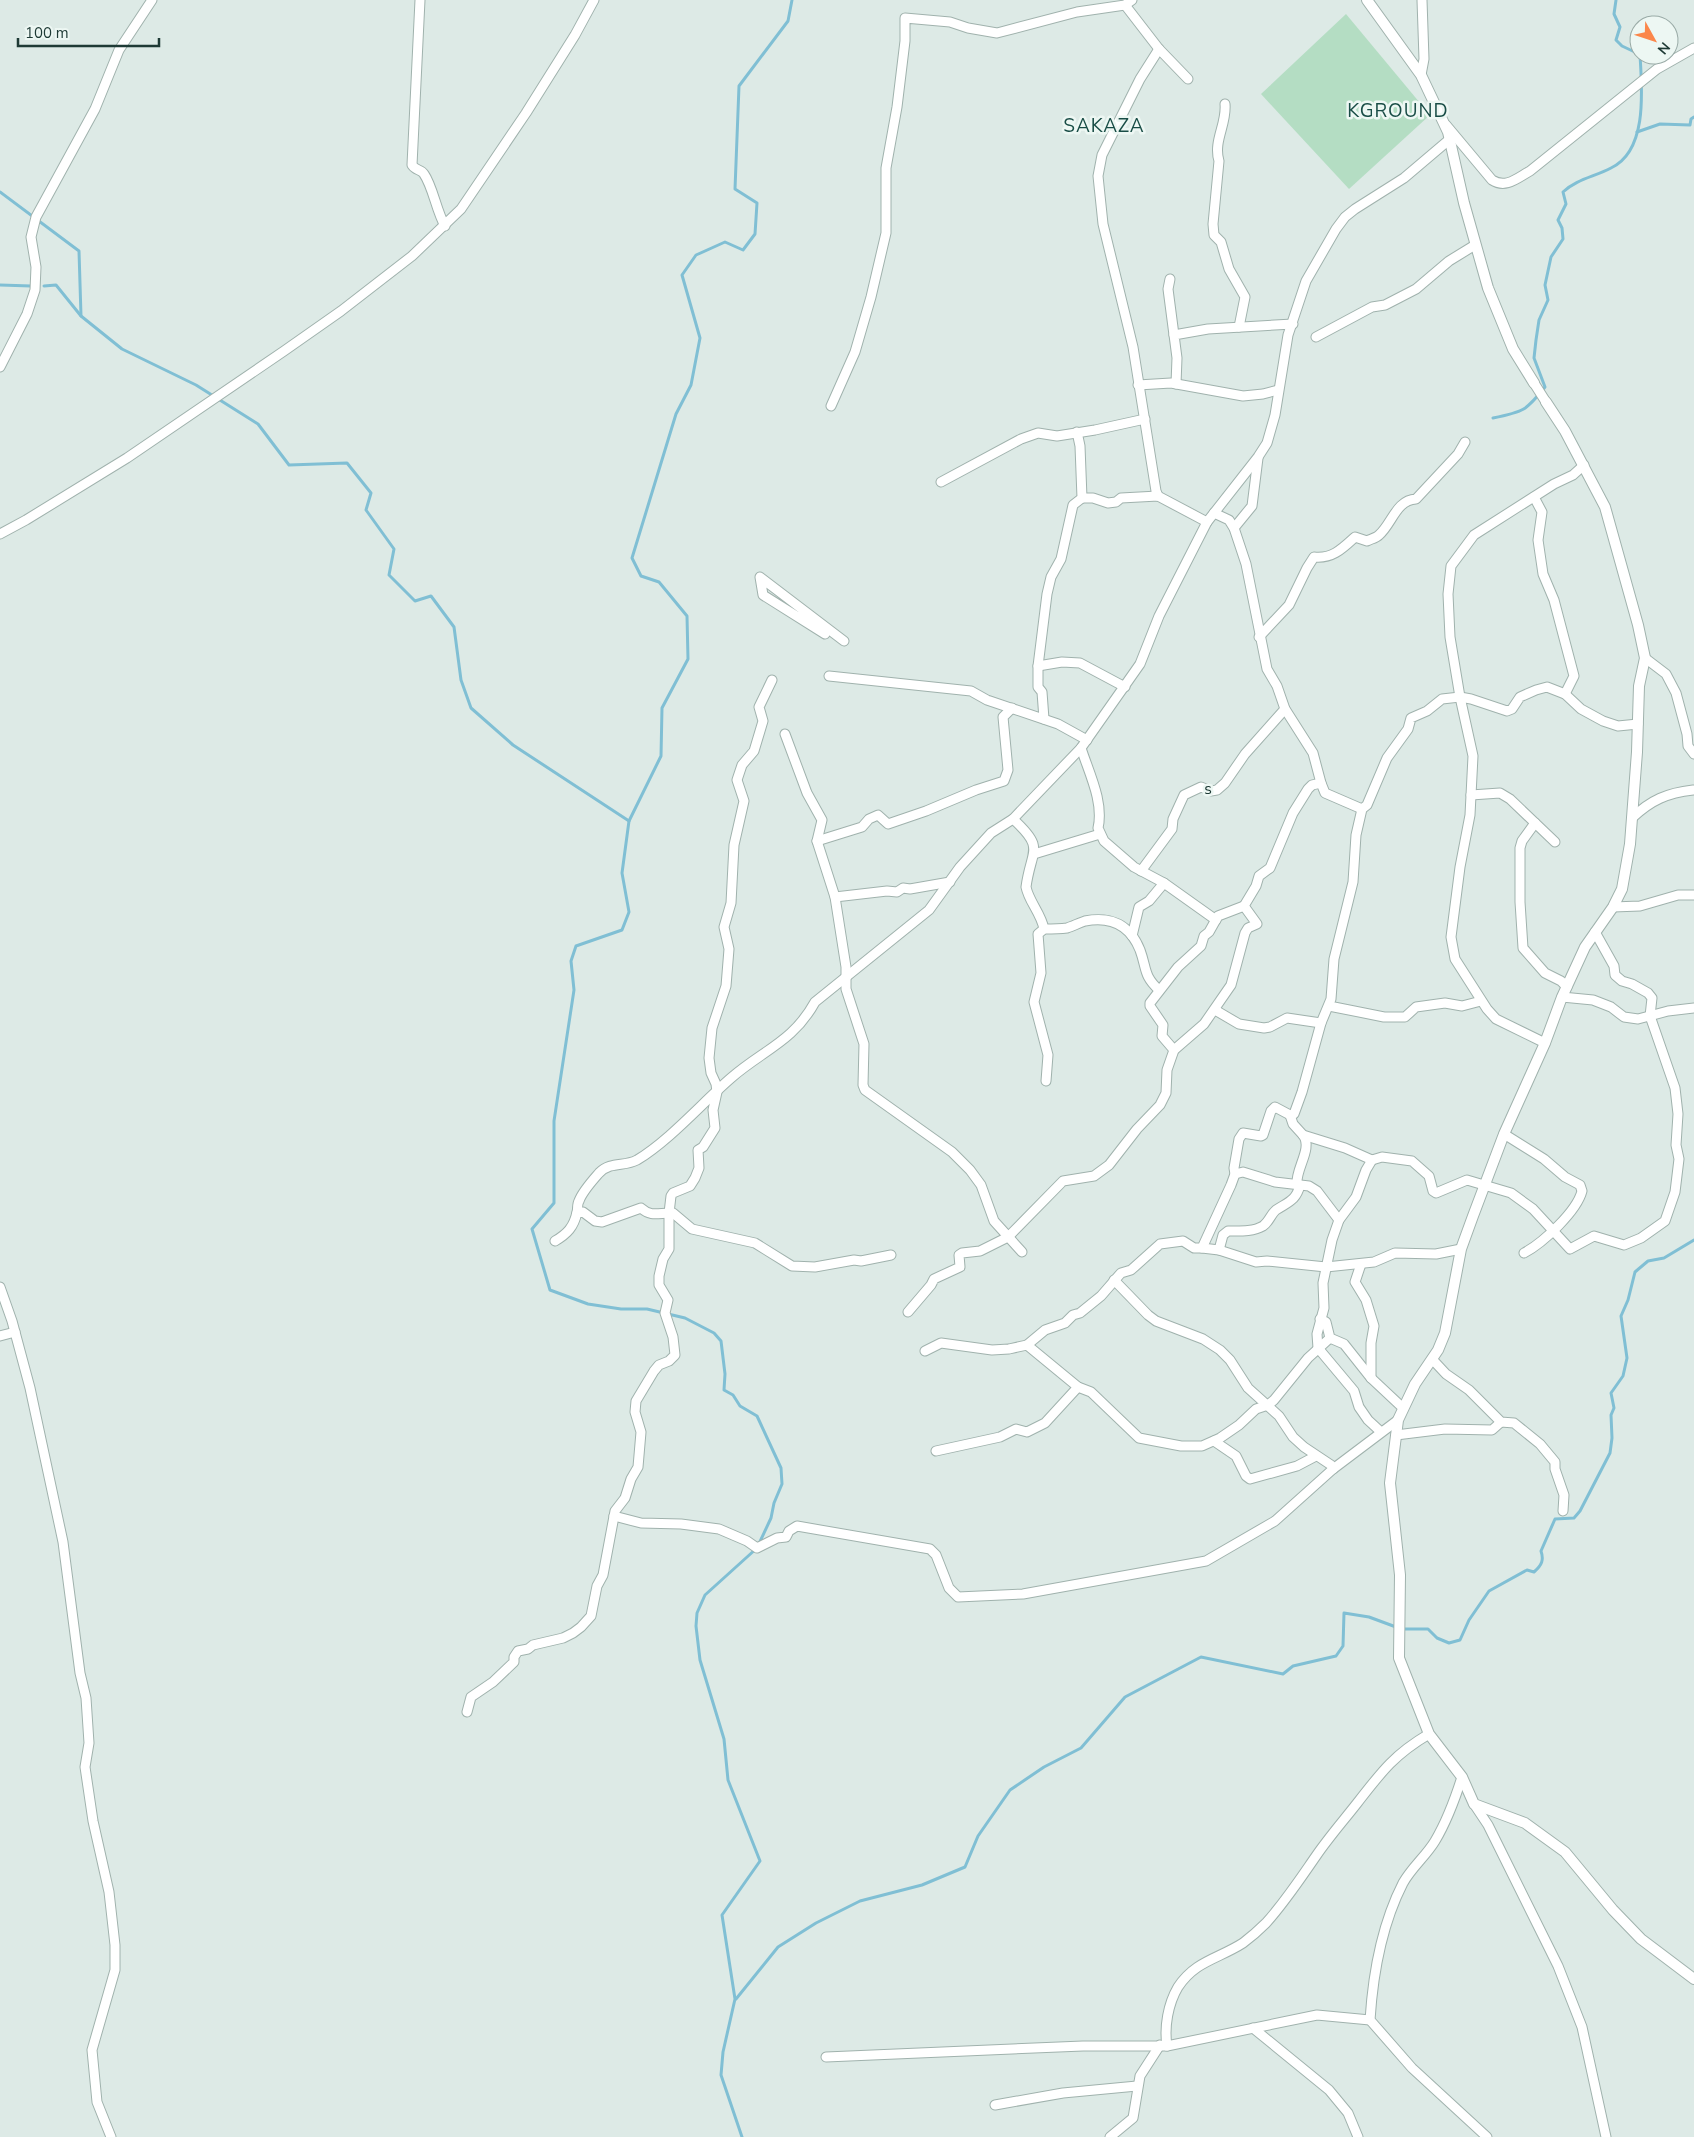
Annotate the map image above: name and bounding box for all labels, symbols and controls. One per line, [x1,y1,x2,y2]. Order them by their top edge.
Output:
scale bar [18,15,159,47]
north arrow [1629,15,1679,65]
text: 100 m [25,23,69,43]
text: N [1653,38,1674,58]
district label: KGROUND [1347,98,1449,124]
district label: SAKAZA [1063,113,1145,139]
street label: s [1204,778,1212,800]

